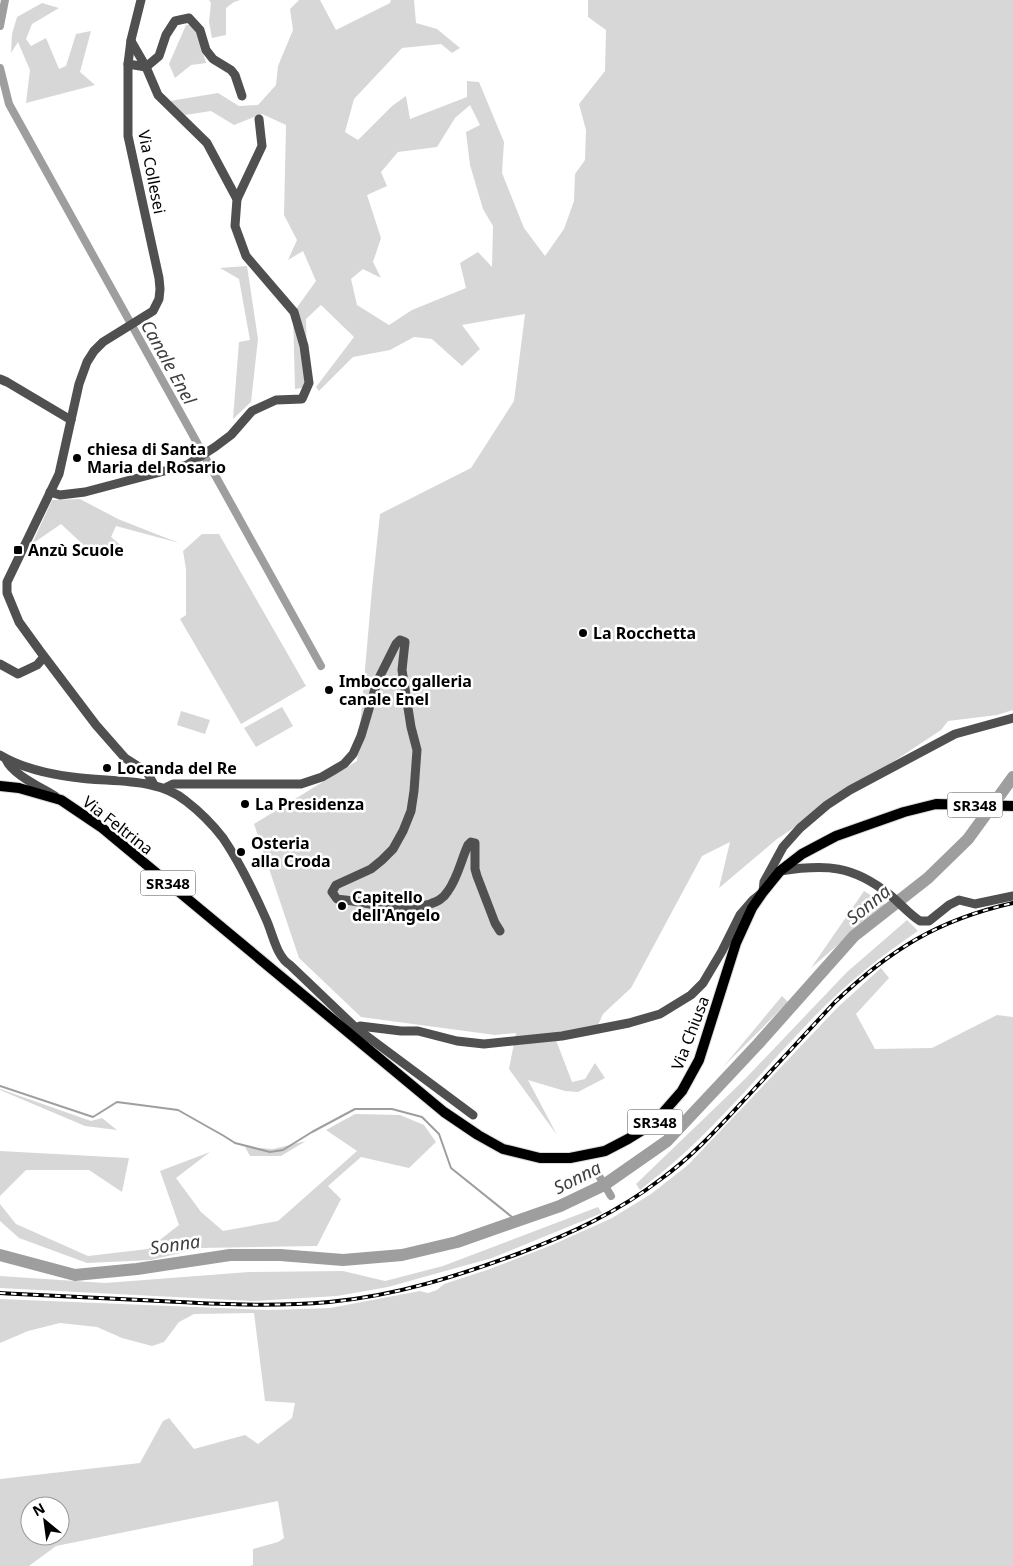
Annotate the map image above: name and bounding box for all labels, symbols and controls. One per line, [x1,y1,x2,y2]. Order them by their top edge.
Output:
street label: Via Collesei [133,128,171,216]
water label: Canale Enel [136,315,202,409]
place label: chiesa di Santa Maria del Rosario [87,438,226,478]
marker: chiesa di Santa Maria del Rosario [71,452,83,464]
place label: Anzù Scuole [28,539,124,561]
marker: Anzù Scuole [12,544,24,556]
place label: La Rocchetta [593,622,696,644]
marker: La Rocchetta [577,627,589,639]
place label: Imbocco galleria canale Enel [339,670,472,710]
marker: Imbocco galleria canale Enel [323,684,335,696]
place label: Locanda del Re [117,757,237,779]
marker: Locanda del Re [101,762,113,774]
street label: Via Feltrina [78,791,158,859]
road number: SR348 [948,792,1002,818]
place label: La Presidenza [255,793,364,815]
marker: La Presidenza [239,798,251,810]
place label: Osteria alla Croda [251,832,331,872]
marker: Osteria alla Croda [235,846,247,858]
road number: SR348 [140,870,196,896]
water label: Sonna [841,879,895,929]
place label: Capitello dell'Angelo [352,886,440,926]
marker: Capitello dell'Angelo [336,900,348,912]
street label: Via Chiusa [666,993,714,1073]
road number: SR348 [628,1110,682,1134]
water label: Sonna [549,1155,605,1199]
water label: Sonna [148,1229,202,1259]
north arrow [20,1496,70,1546]
text: N [29,1498,48,1520]

